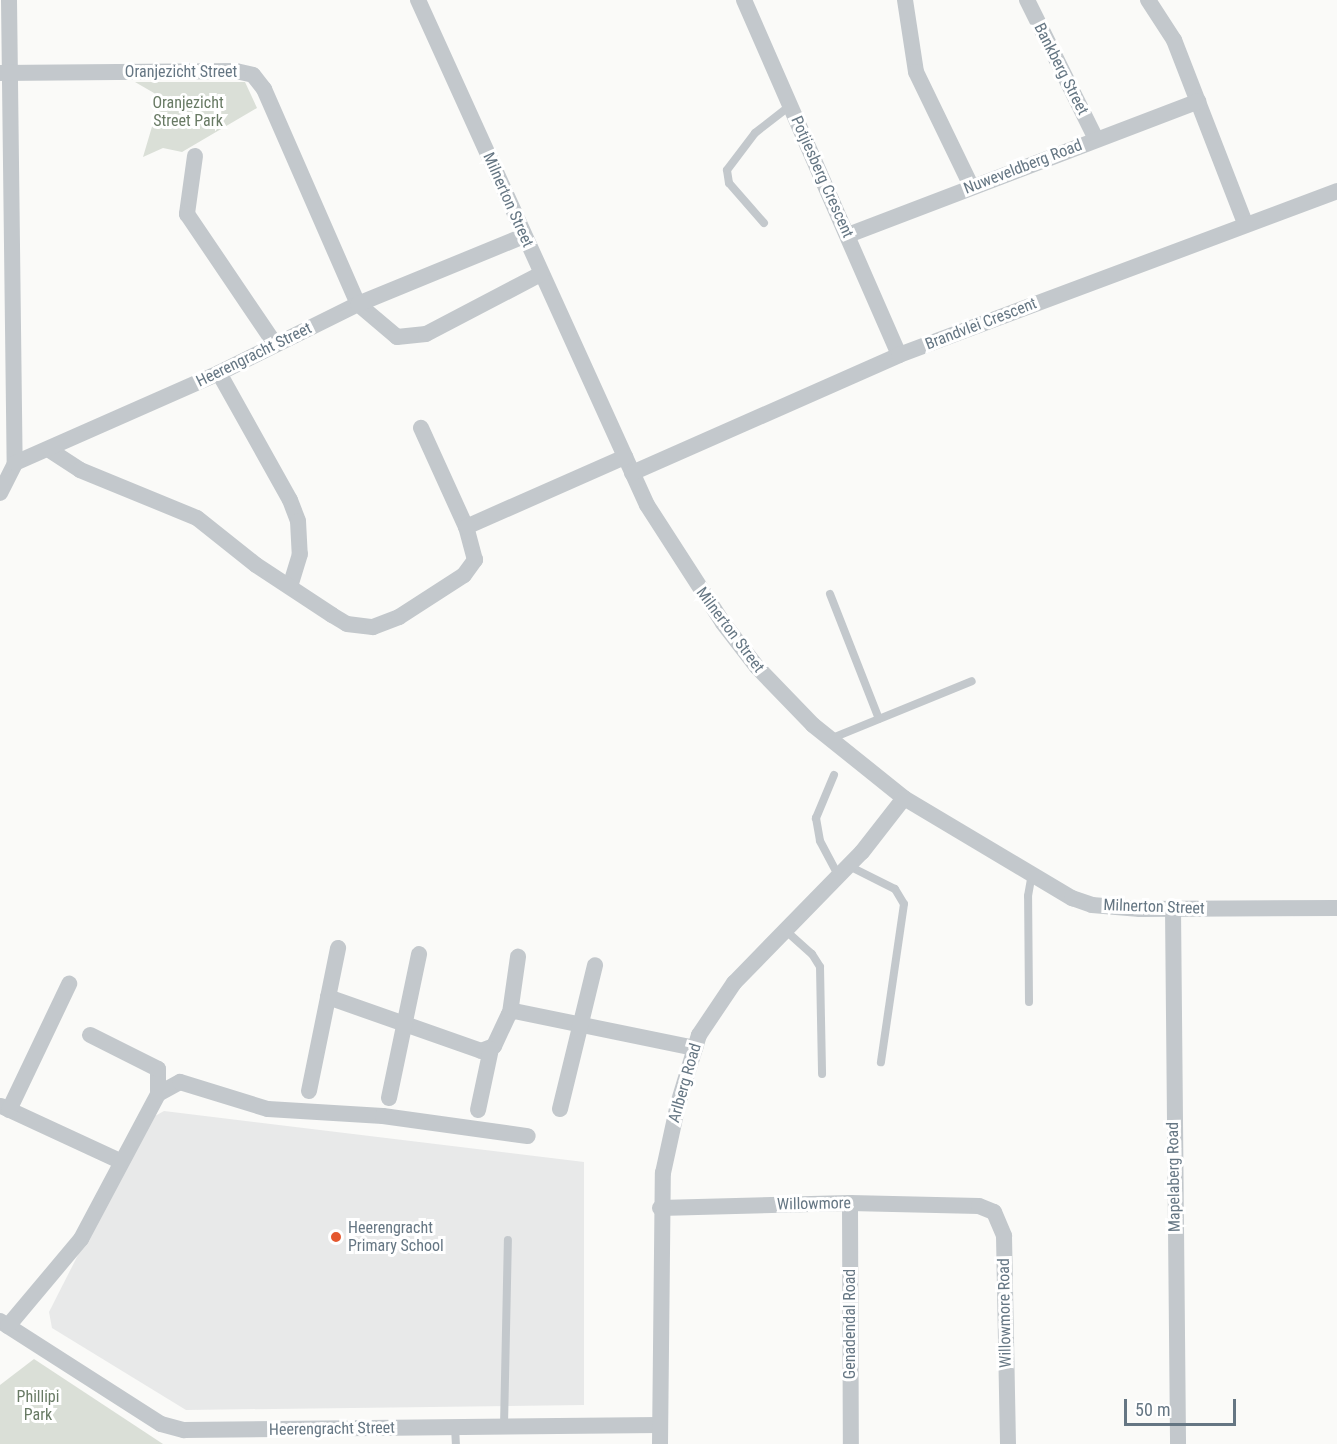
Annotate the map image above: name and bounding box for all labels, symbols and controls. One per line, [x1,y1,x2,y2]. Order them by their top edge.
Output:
street label: Bankberg Street [1030,20,1092,118]
street label: Oranjezicht Street [125,62,237,82]
park label: Oranjezicht Street Park [152,93,224,131]
street label: Potjiesberg Crescent [787,113,857,241]
street label: Nuweveldberg Road [961,136,1085,198]
street label: Milnerton Street [479,150,537,250]
street label: Brandvlei Crescent [922,294,1040,354]
street label: Heerengracht Street [193,319,315,391]
street label: Milnerton Street [692,584,768,676]
street label: Milnerton Street [1103,896,1205,918]
street label: Arlberg Road [665,1041,705,1125]
street label: Mapelaberg Road [1163,1122,1185,1232]
street label: Willowmore [777,1194,851,1214]
place label: Heerengracht Primary School [348,1218,444,1256]
marker: Heerengracht Primary School [329,1230,343,1244]
street label: Willowmore Road [994,1258,1016,1368]
street label: Genadendal Road [840,1269,860,1379]
park label: Phillipi Park [17,1387,59,1425]
scale bar [1127,1387,1240,1425]
text: 50 m [1135,1399,1170,1420]
street label: Heerengracht Street [269,1418,395,1440]

